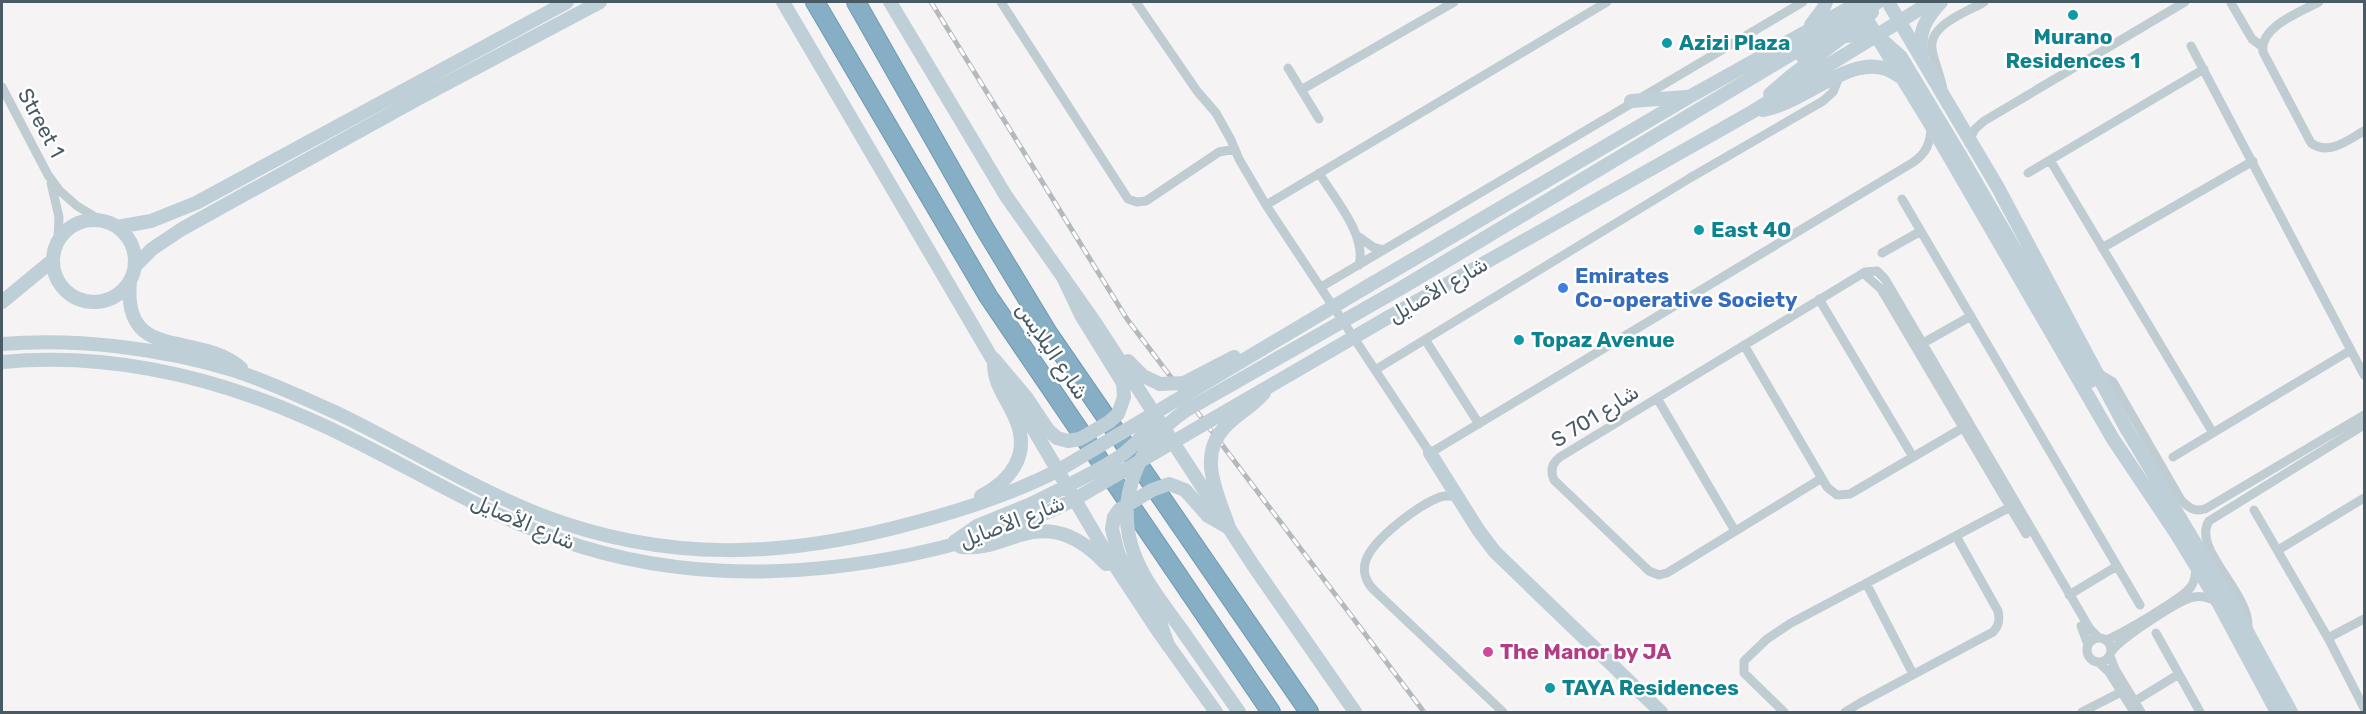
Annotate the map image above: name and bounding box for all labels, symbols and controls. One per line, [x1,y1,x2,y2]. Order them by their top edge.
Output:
marker: Murano Residences 1 [2066,8,2080,22]
place label: Murano Residences 1 [2005,24,2141,73]
place label: Azizi Plaza [1679,30,1790,55]
marker: Azizi Plaza [1660,36,1674,50]
street label: Street 1 [13,84,70,162]
place label: East 40 [1711,217,1791,242]
marker: East 40 [1692,223,1706,237]
street label: شارع الأصايل [1383,251,1493,330]
place label: Emirates Co-operative Society [1575,263,1798,312]
marker: Emirates Co-operative Society [1556,281,1570,295]
street label: شارع اليلايس [1009,297,1094,405]
place label: Topaz Avenue [1531,327,1675,352]
marker: Topaz Avenue [1512,333,1526,347]
street label: S 701 شارع [1546,379,1644,454]
street label: شارع الأصايل [466,488,579,557]
street label: شارع الأصايل [955,490,1069,555]
place label: The Manor by JA [1500,639,1671,664]
marker: The Manor by JA [1481,645,1495,659]
place label: TAYA Residences [1562,675,1739,700]
marker: TAYA Residences [1543,681,1557,695]

